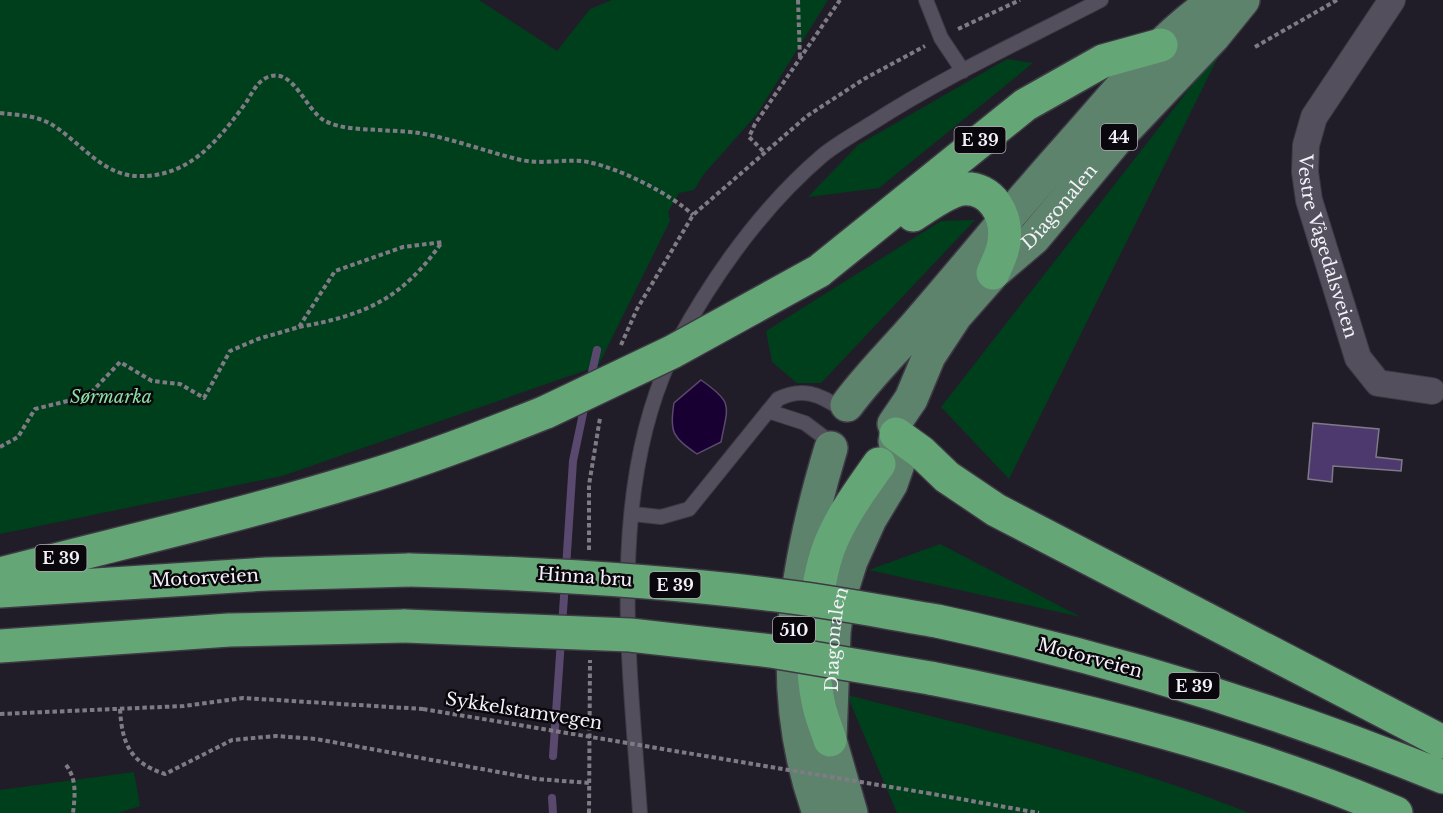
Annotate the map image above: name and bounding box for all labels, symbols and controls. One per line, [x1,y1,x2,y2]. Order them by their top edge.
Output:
road number: 44 [1101,124,1137,150]
road number: E 39 [954,127,1006,153]
street label: Vestre Vågedalsveien [1294,153,1362,341]
street label: Diagonalen [1017,160,1102,255]
park label: Sørmarka [70,386,152,408]
road number: E 39 [36,545,86,571]
street label: Hinna bru [537,563,633,591]
street label: Motorveien [151,564,259,592]
road number: E 39 [650,572,700,598]
street label: Diagonalen [821,584,853,692]
road number: 510 [773,617,815,643]
street label: Motorveien [1035,633,1145,683]
road number: E 39 [1168,673,1220,699]
street label: Sykkelstamvegen [444,688,604,734]

